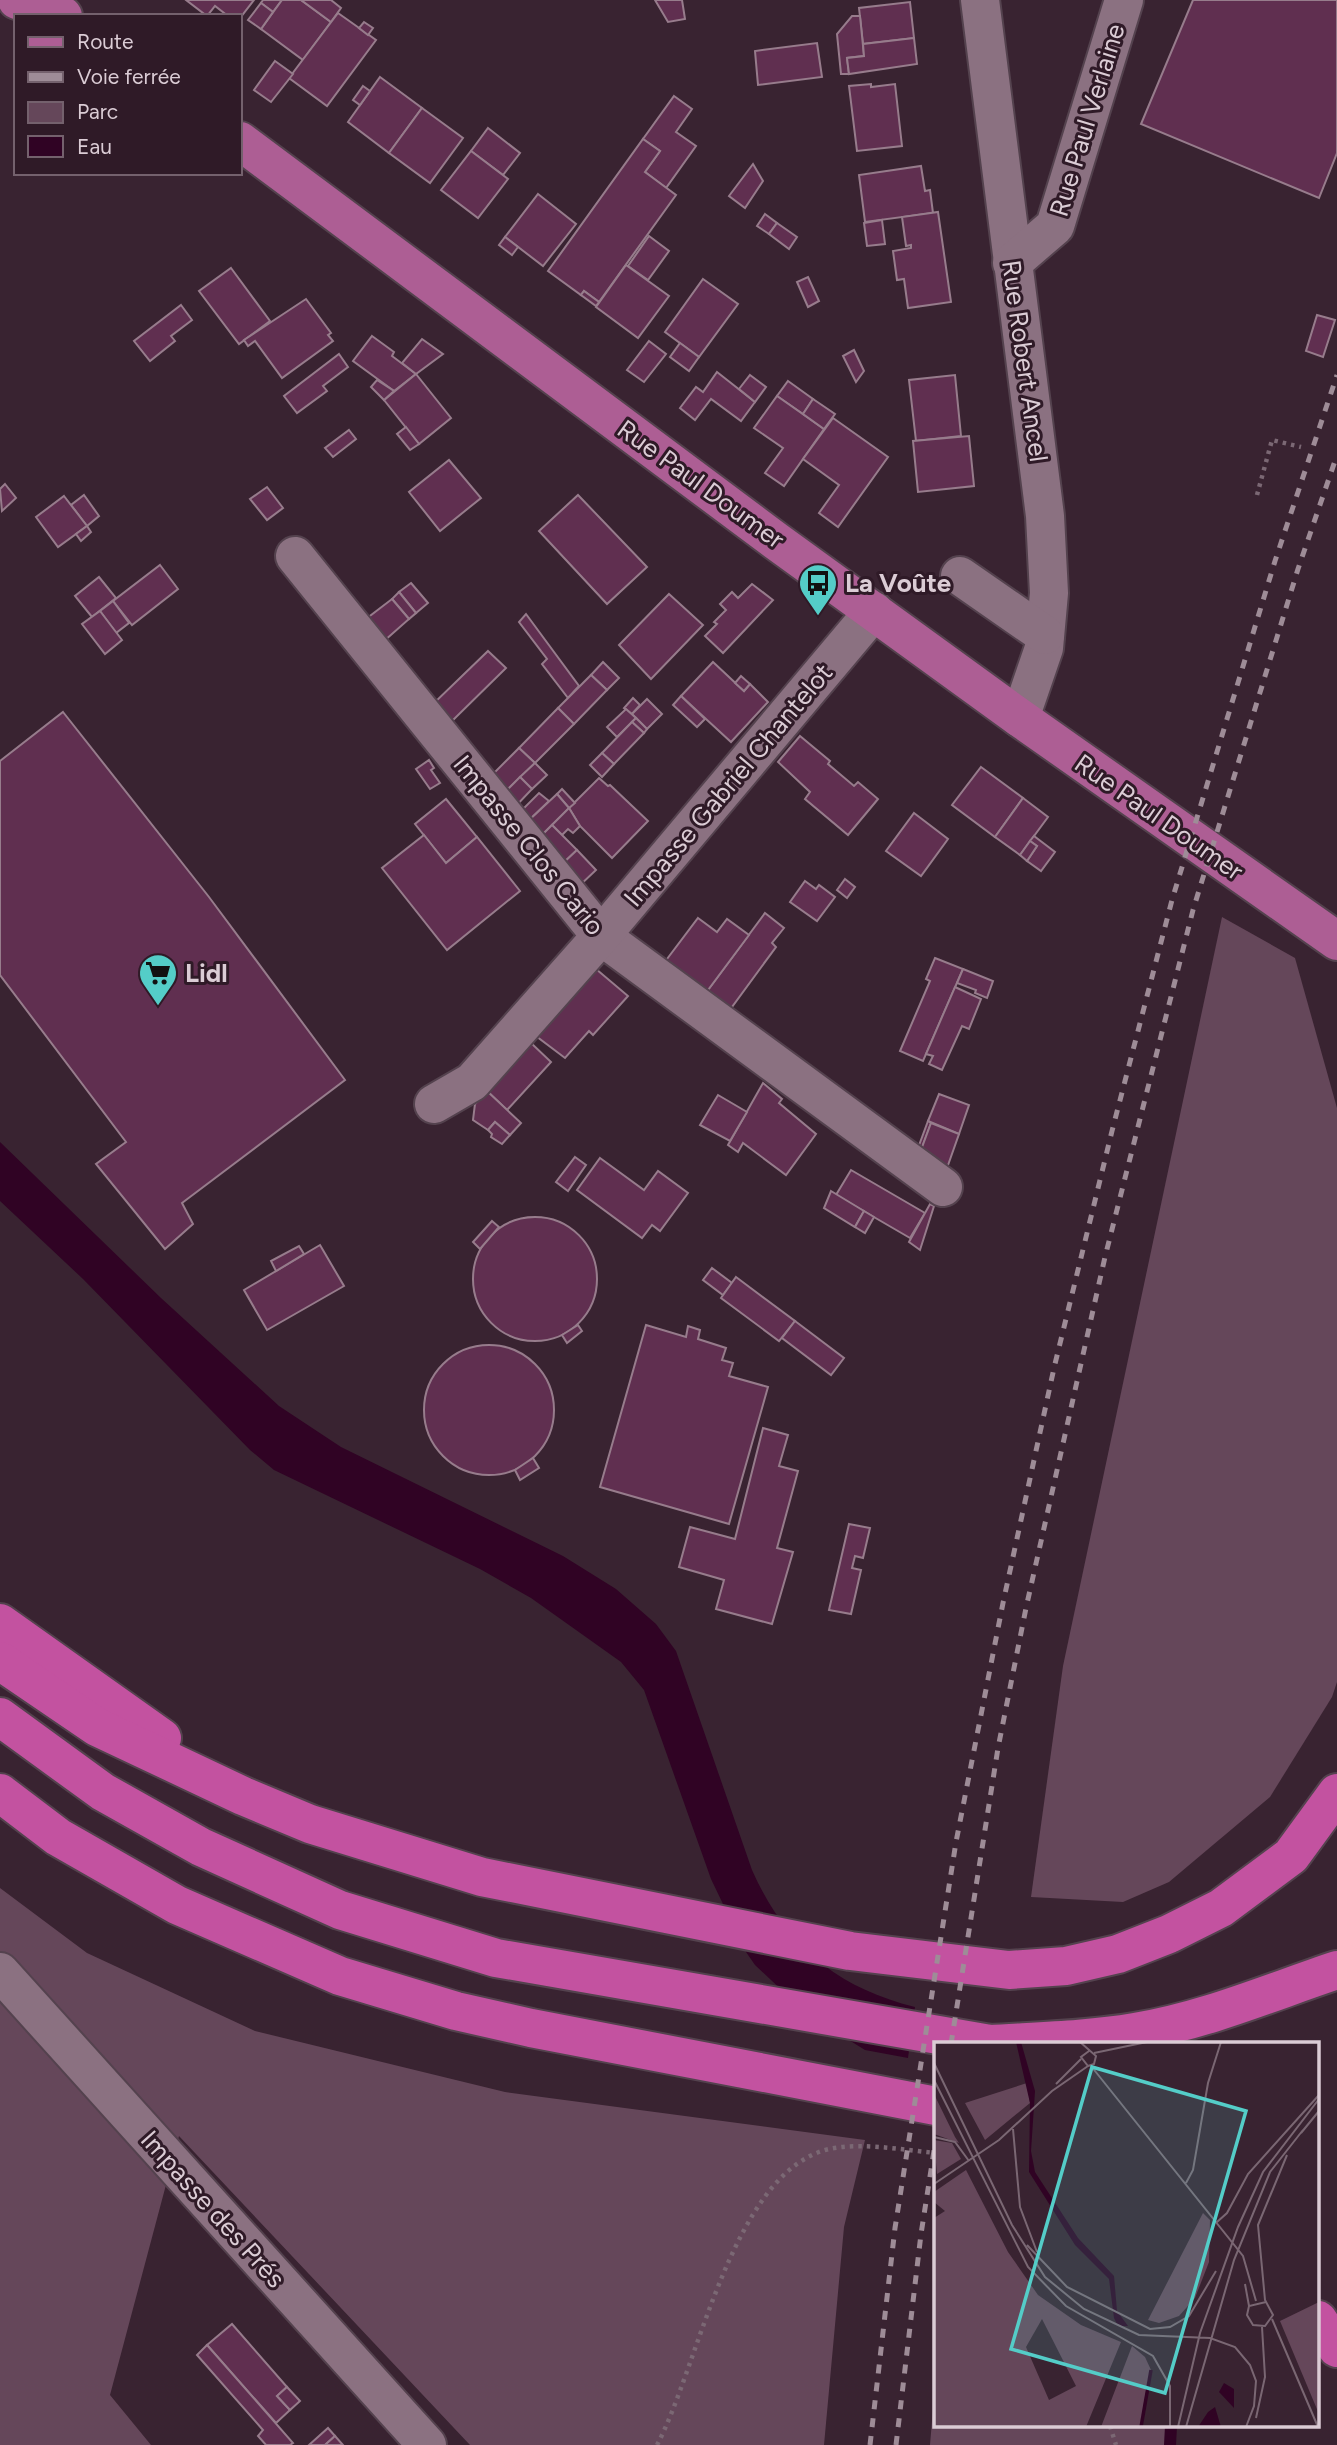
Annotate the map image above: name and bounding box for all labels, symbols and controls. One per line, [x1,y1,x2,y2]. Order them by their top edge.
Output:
legend [14,14,242,175]
street label: Rue Paul Verlaine [1042,20,1132,220]
text: Route [77,29,133,54]
text: Voie ferrée [77,64,181,89]
text: Parc [77,99,118,124]
text: Eau [77,134,112,159]
street label: Rue Robert Ancel [995,258,1055,464]
street label: Rue Paul Doumer [611,413,791,555]
bus stop icon: La Voûte [797,562,839,617]
place label: La Voûte [845,567,951,599]
street label: Impasse Gabriel Chantelot [617,657,839,913]
street label: Rue Paul Doumer [1068,747,1250,887]
street label: Impasse Clos Cario [447,748,611,942]
supermarket icon: Lidl [137,952,179,1007]
place label: Lidl [185,957,228,989]
inset map [934,2042,1320,2428]
street label: Impasse des Prés [134,2124,292,2294]

